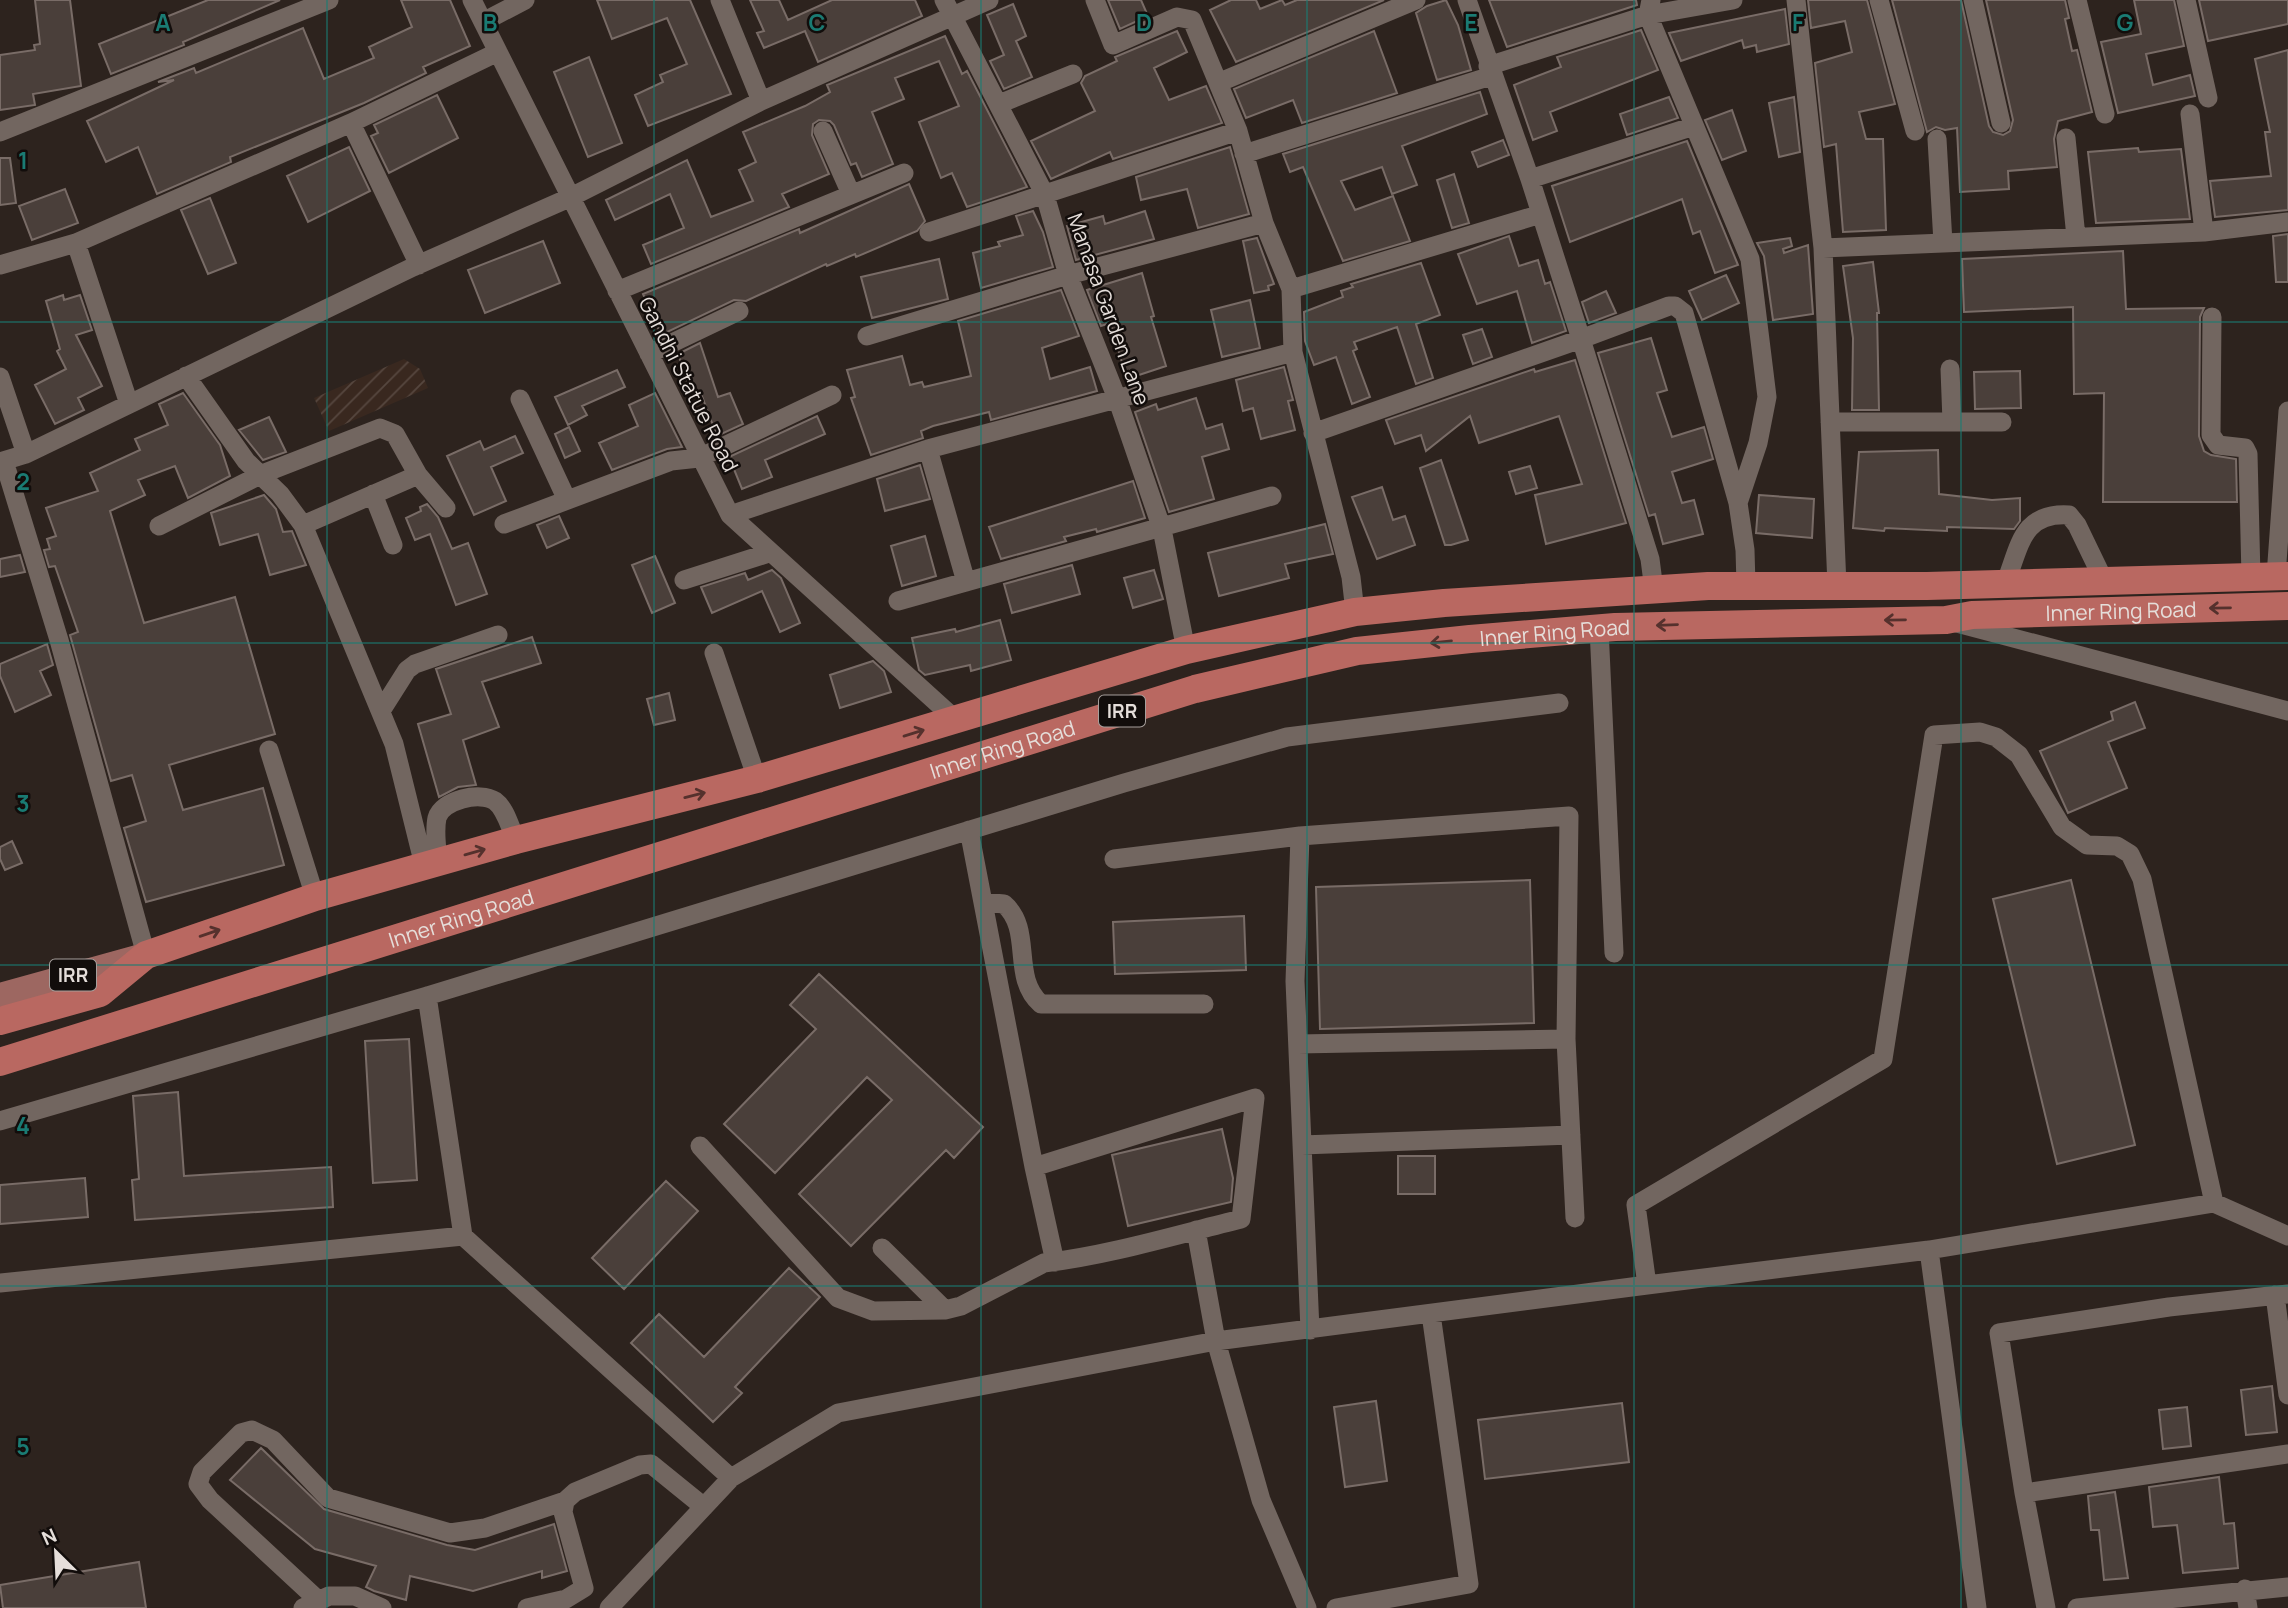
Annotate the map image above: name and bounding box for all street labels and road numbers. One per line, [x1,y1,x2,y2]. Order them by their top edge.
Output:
street label: Manasa Garden Lane [1061,209,1157,409]
street label: Gandhi Statue Road [633,292,745,476]
street label: Inner Ring Road [2045,595,2197,627]
street label: Inner Ring Road [1478,613,1630,652]
road number: IRR [1099,696,1145,726]
street label: Inner Ring Road [926,713,1079,785]
street label: Inner Ring Road [385,882,537,954]
road number: IRR [50,959,96,990]

